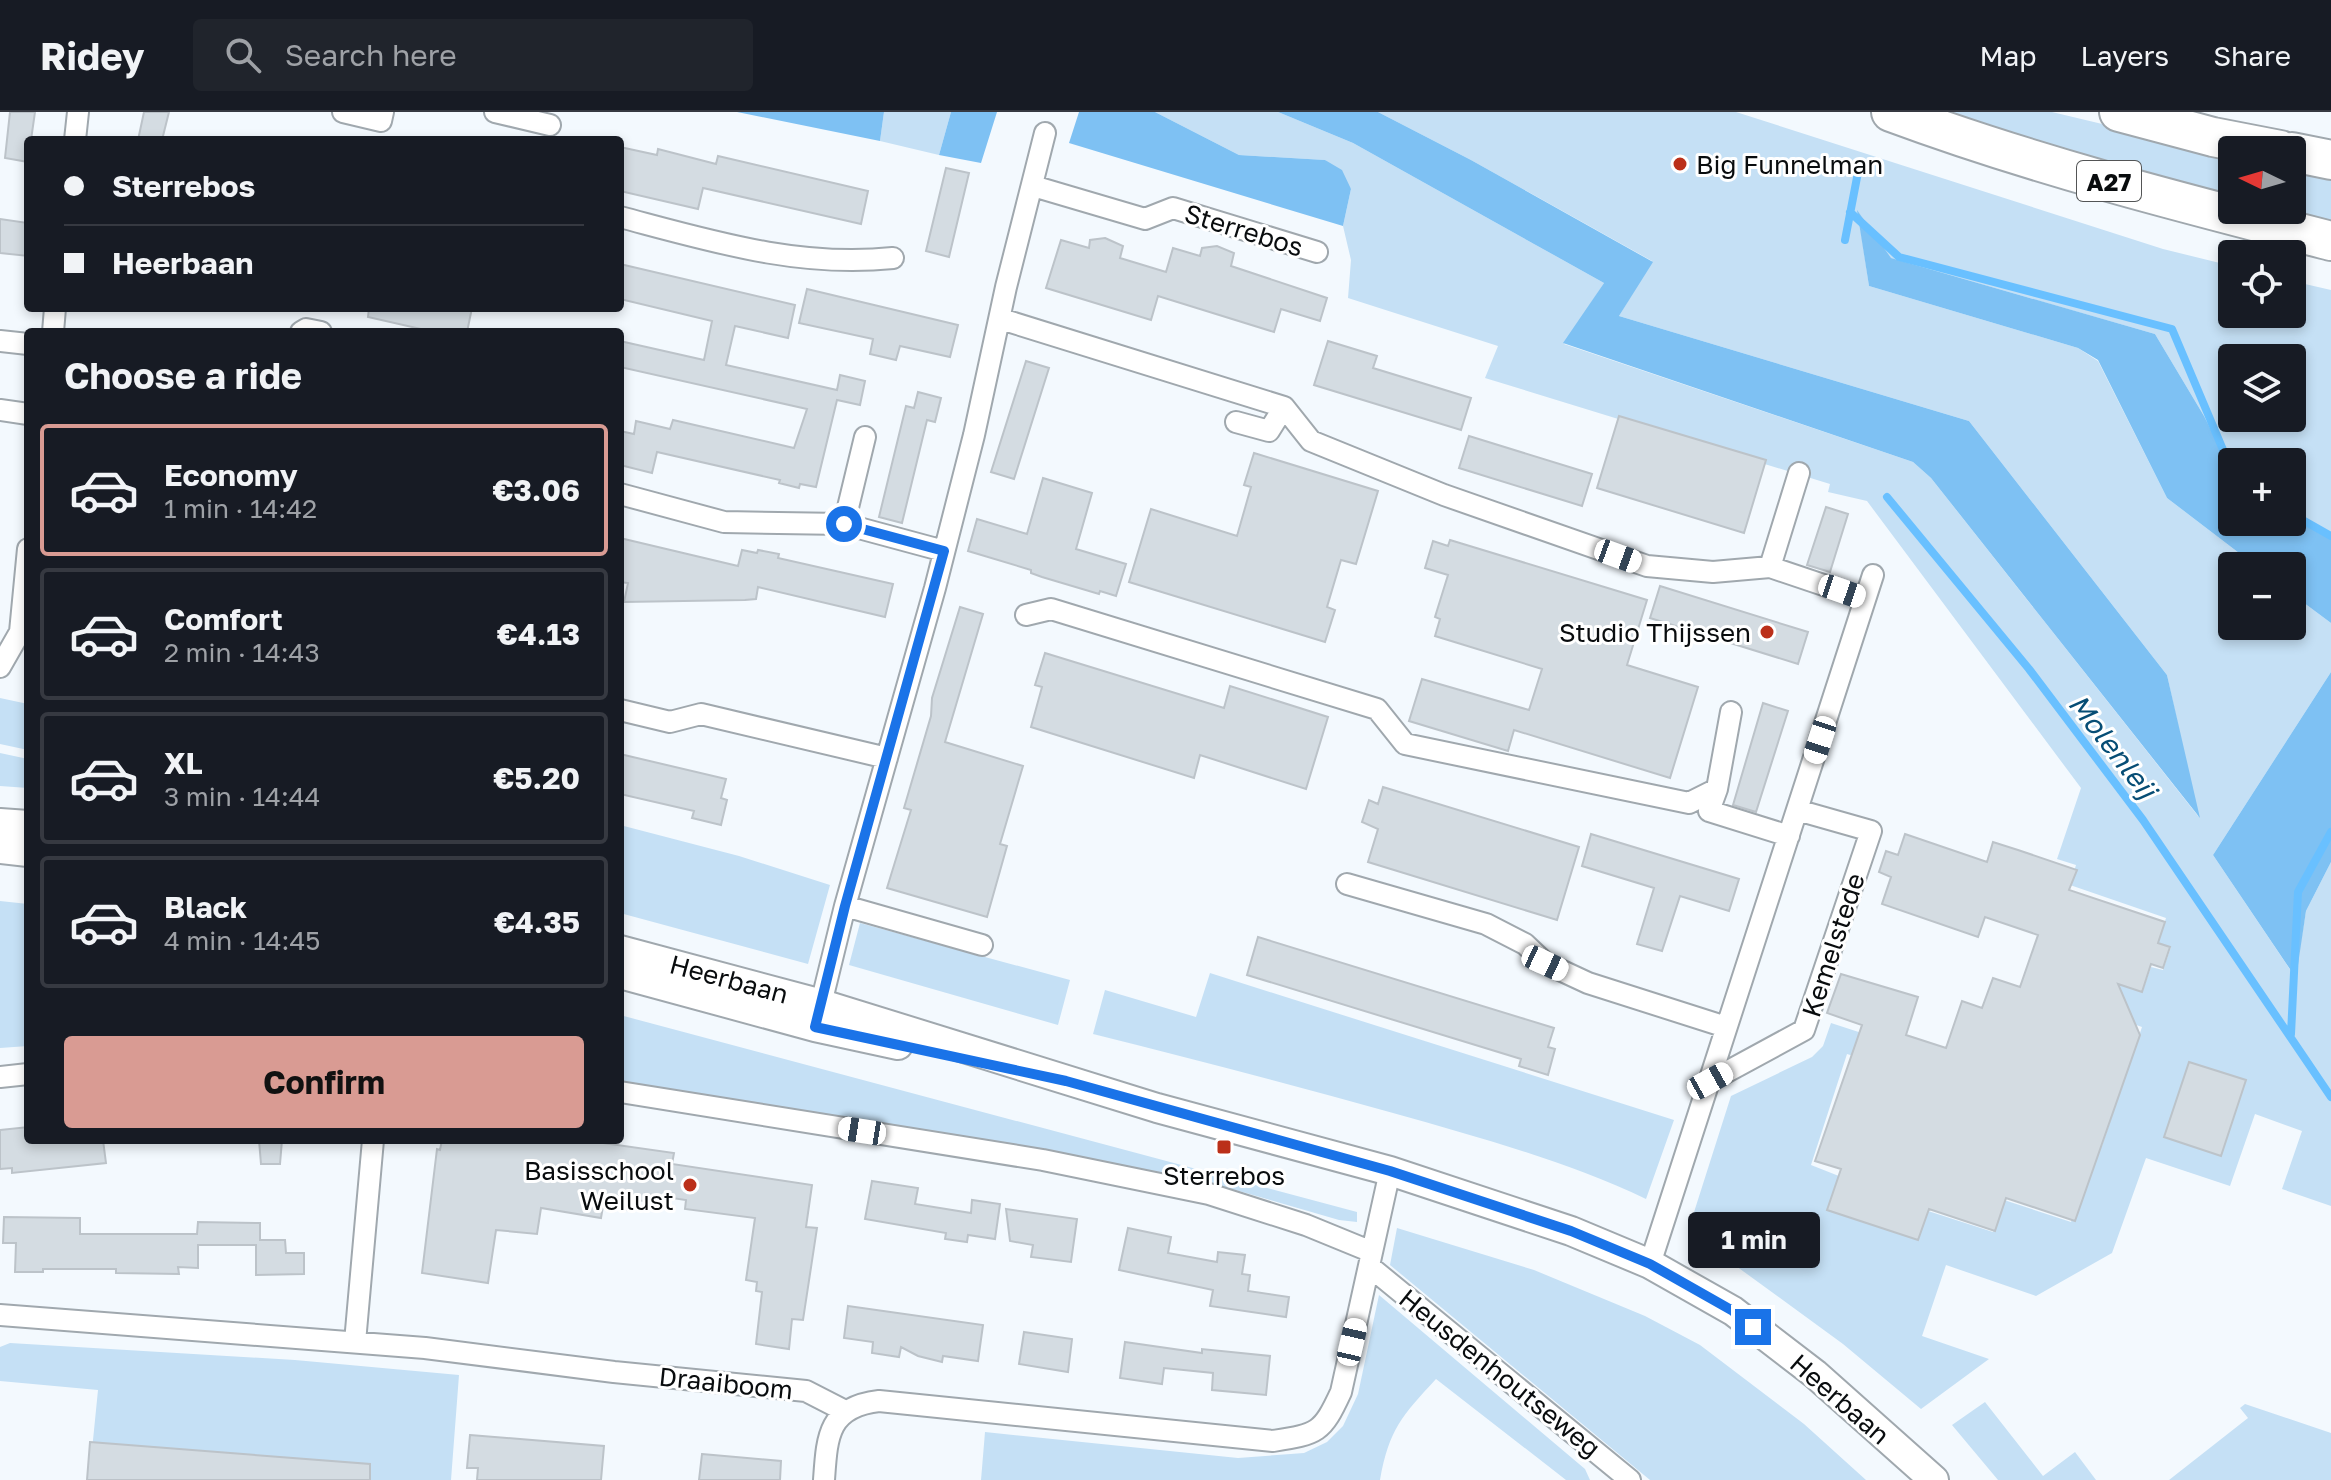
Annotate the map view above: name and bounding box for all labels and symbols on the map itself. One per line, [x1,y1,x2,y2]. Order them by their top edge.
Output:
north arrow [2218,136,2306,224]
place label: Big Funnelman [1696,149,1883,180]
marker: Big Funnelman [1671,155,1689,173]
road number: A27 [2077,161,2141,201]
street label: Sterrebos [1181,197,1307,263]
route start [826,506,862,542]
car [1591,537,1645,575]
car [1815,572,1869,610]
place label: Studio Thijssen [1559,617,1751,648]
marker: Studio Thijssen [1758,623,1776,641]
water label: Molenleij [2062,687,2166,807]
car [1801,713,1839,767]
street label: Kemelstede [1795,869,1871,1021]
car [1518,942,1572,984]
street label: Heerbaan [666,948,792,1010]
car [1683,1059,1737,1103]
car [836,1115,888,1147]
marker: Sterrebos [1215,1138,1233,1156]
place label: Basisschool Weilust [524,1155,674,1216]
place label: Sterrebos [1163,1160,1285,1191]
marker: Basisschool Weilust [681,1176,699,1194]
callout: 1 min [1687,1211,1819,1267]
street label: Heusdenhoutseweg [1393,1282,1607,1464]
route end [1735,1309,1771,1345]
car [1335,1316,1369,1368]
street label: Heerbaan [1784,1347,1896,1451]
street label: Draaiboom [657,1361,795,1405]

